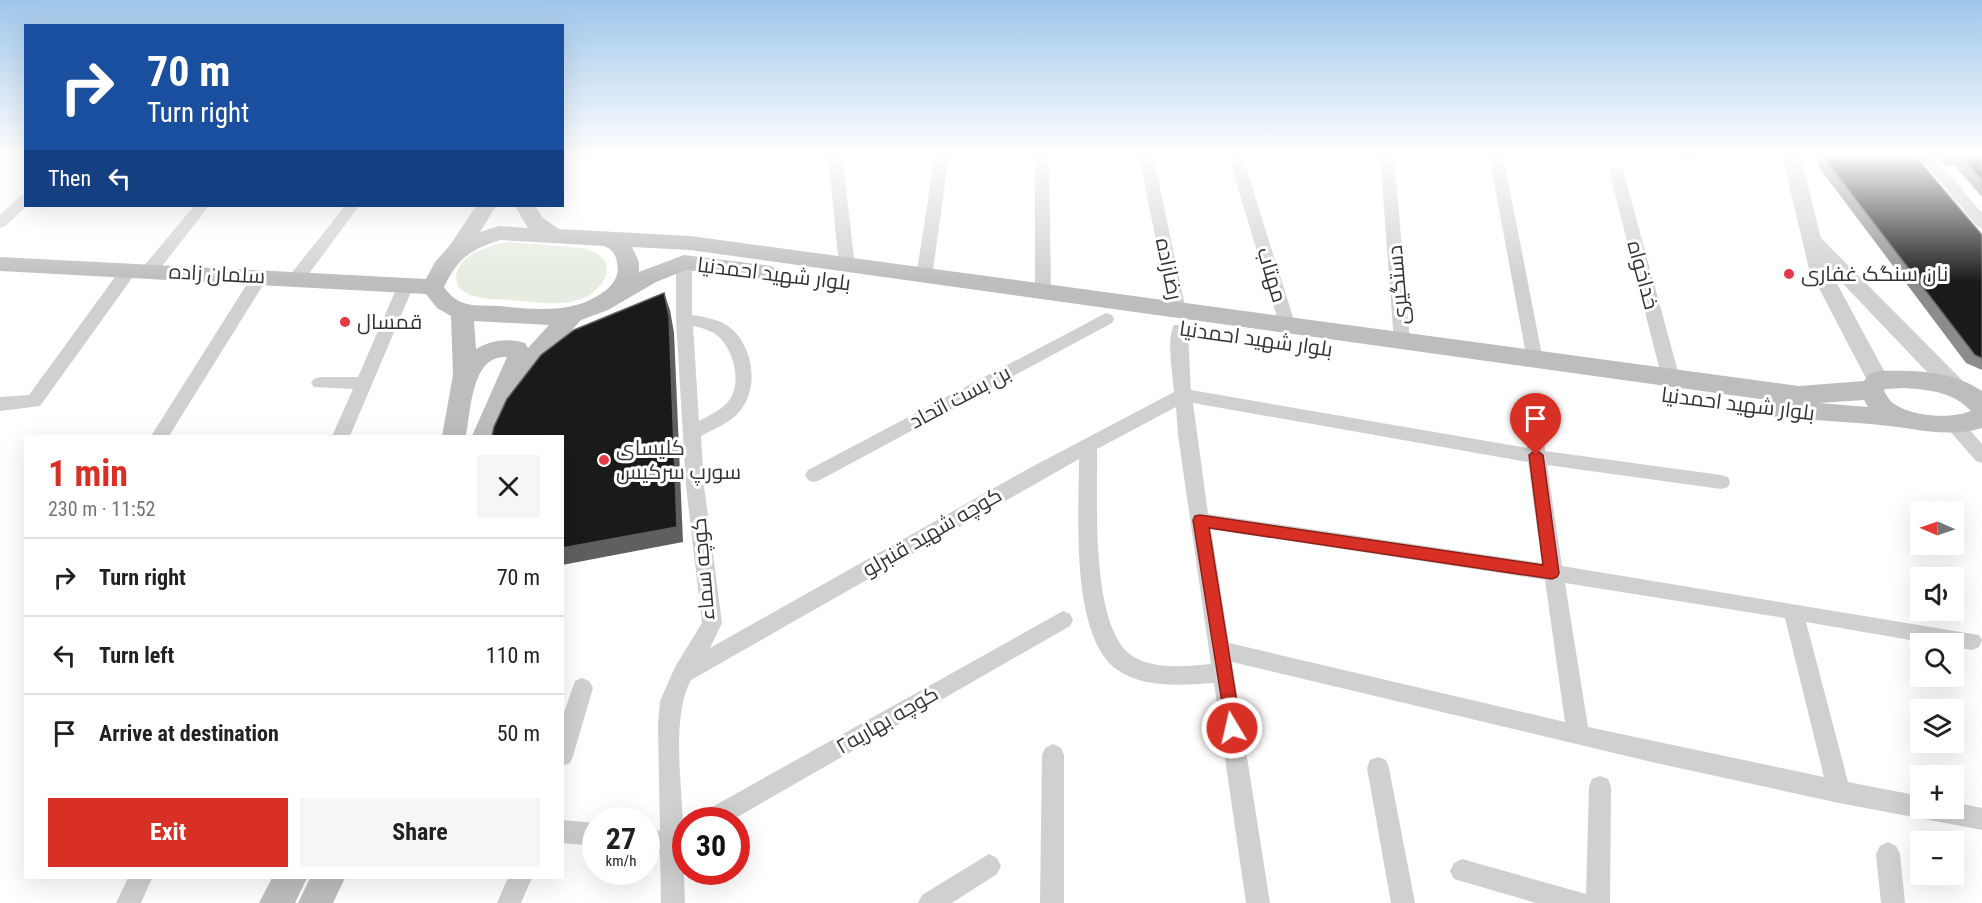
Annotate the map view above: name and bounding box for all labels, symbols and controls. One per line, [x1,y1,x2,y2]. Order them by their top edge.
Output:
text: 70 m [147,47,230,96]
icon: right [48,48,126,126]
text: Turn right [147,97,249,129]
icon: left [103,162,136,195]
text: Then [48,166,91,191]
street label: رضازاده [1151,236,1187,302]
street label: خداخواه [1622,238,1664,312]
street label: دستگیری [1383,244,1414,326]
street label: مهتاب [1251,245,1292,306]
street label: بلوار شهید احمدنیا [696,253,852,296]
street label: سلمان زاده [168,259,266,290]
place label: نان سنگک غفاری [1801,262,1948,287]
marker: نان سنگک غفاری [1782,267,1796,281]
place label: قمسال [357,310,422,335]
marker: قمسال [338,315,352,329]
street label: بلوار شهید احمدنیا [1178,316,1334,363]
street label: بن بست اتحاد [905,360,1015,435]
street label: بلوار شهید احمدنیا [1660,383,1816,426]
pin [1510,393,1561,455]
icon: arrive [1519,402,1552,435]
place label: کلیسای سورپ سرکیس [616,436,741,486]
text: 1 min [48,453,128,495]
marker: کلیسای سورپ سرکیس [597,453,611,467]
button: close [477,455,540,518]
street label: کوچه شهید قنبرلو [858,482,1007,583]
text: 230 m · 11:52 [48,497,155,521]
north arrow [1910,501,1964,555]
map controls [1910,501,1964,885]
street label: کوچه سماء [687,516,721,621]
icon: right [48,561,81,594]
text: Turn right [99,565,186,590]
text: 70 m [497,565,540,590]
button: sound [1910,567,1964,621]
button: search [1910,633,1964,687]
icon: left [48,639,81,672]
text: Turn left [99,643,174,668]
text: 110 m [486,643,540,668]
street label: کوچه بهاریه۲ [832,681,943,761]
position arrow [1200,696,1264,760]
button: layers [1910,699,1964,753]
icon: arrive [48,717,81,750]
text: Arrive at destination [99,721,279,746]
text: 50 m [497,721,540,746]
button: + [1910,765,1964,819]
button: Exit [48,798,288,867]
button: Share [300,798,540,867]
speed limit sign: 30 [672,807,750,885]
text: 27 [606,821,636,856]
button: − [1910,831,1964,885]
text: km/h [606,852,636,870]

